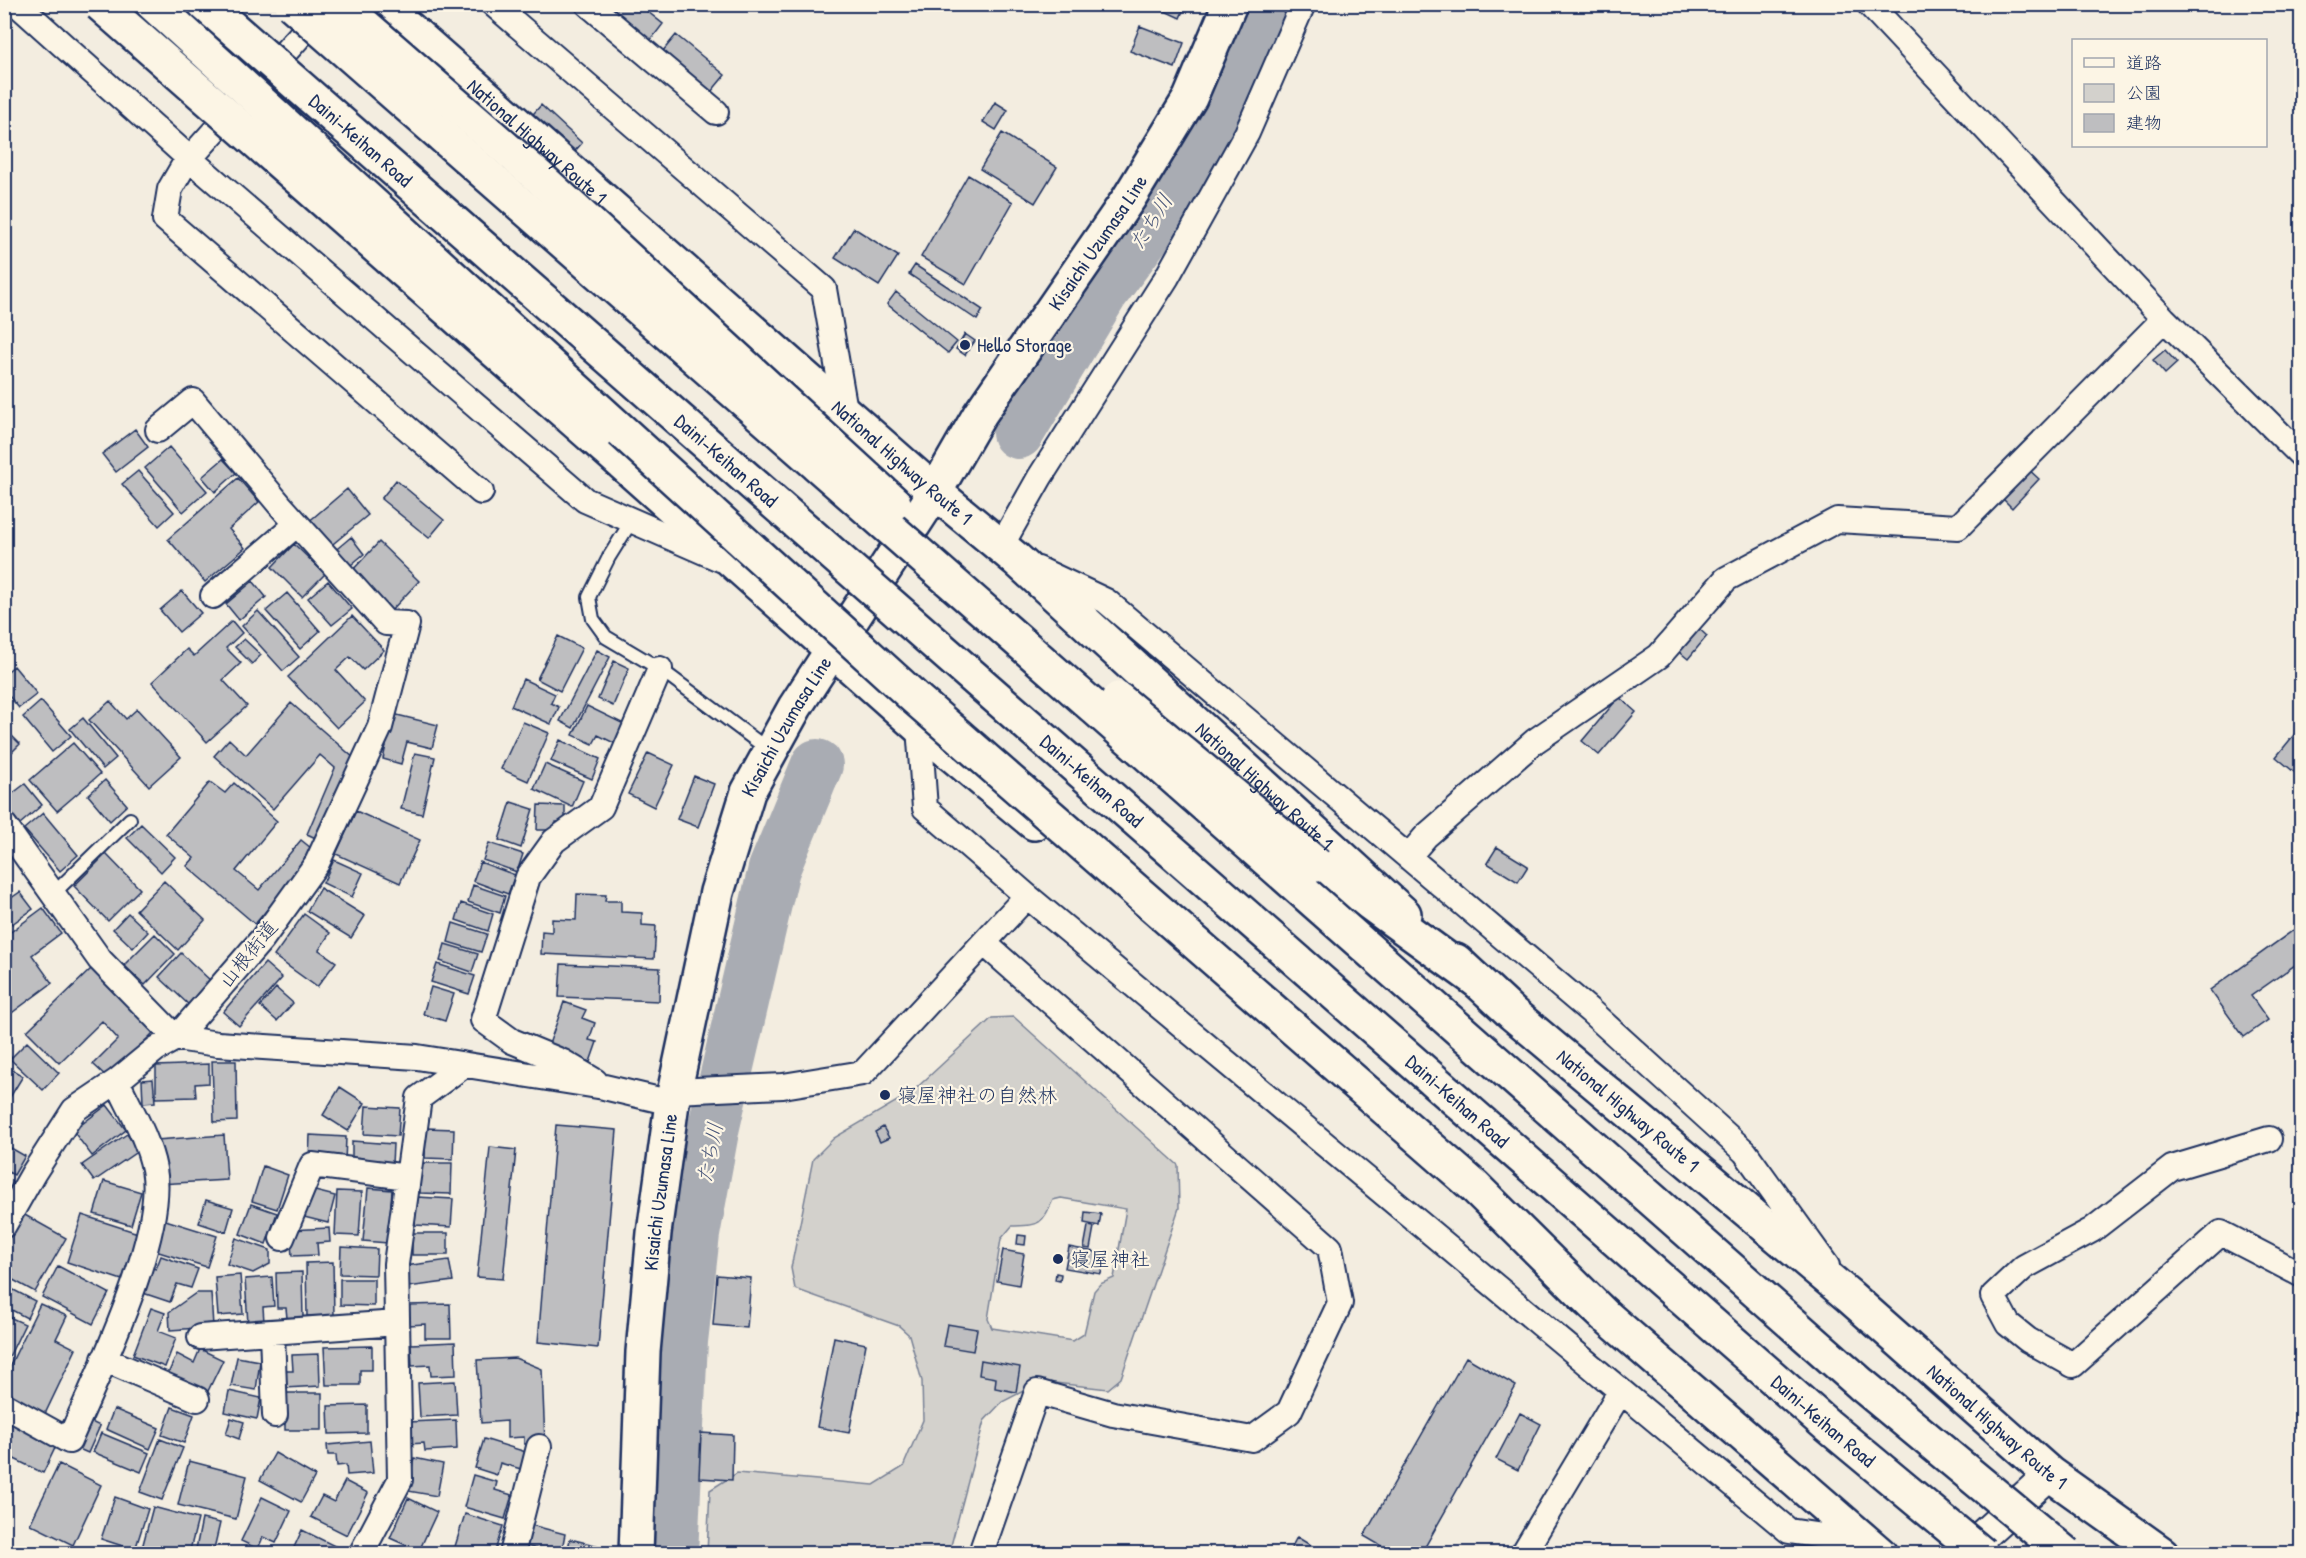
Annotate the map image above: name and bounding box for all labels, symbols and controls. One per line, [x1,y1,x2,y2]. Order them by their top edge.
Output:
legend [2072,39,2267,147]
text: 道路 [2126,50,2162,75]
street label: National Highway Route 1 [462,72,613,210]
text: 公園 [2126,80,2162,105]
street label: Daini-Keihan Road [304,87,419,193]
text: 建物 [2126,110,2162,135]
street label: Kisaichi Uzumasa Line [1042,170,1153,315]
water label: たち川 [1122,188,1179,256]
place label: Hello Storage [977,331,1072,358]
marker: Hello Storage [958,338,972,352]
street label: National Highway Route 1 [826,393,978,531]
street label: Daini-Keihan Road [669,408,784,513]
street label: Kisaichi Uzumasa Line [734,651,837,801]
street label: National Highway Route 1 [1190,716,1339,856]
street label: Daini-Keihan Road [1035,728,1150,833]
street label: 山根街道 [212,914,283,993]
street label: National Highway Route 1 [1551,1043,1705,1178]
street label: Daini-Keihan Road [1400,1048,1515,1154]
place label: 寝屋神社の自然林 [897,1081,1057,1108]
marker: 寝屋神社の自然林 [878,1088,892,1102]
street label: Kisaichi Uzumasa Line [637,1112,683,1272]
water label: たち川 [689,1120,730,1186]
place label: 寝屋神社 [1070,1245,1150,1272]
marker: 寝屋神社 [1051,1252,1065,1266]
street label: National Highway Route 1 [1922,1357,2073,1495]
street label: Daini-Keihan Road [1766,1368,1882,1473]

